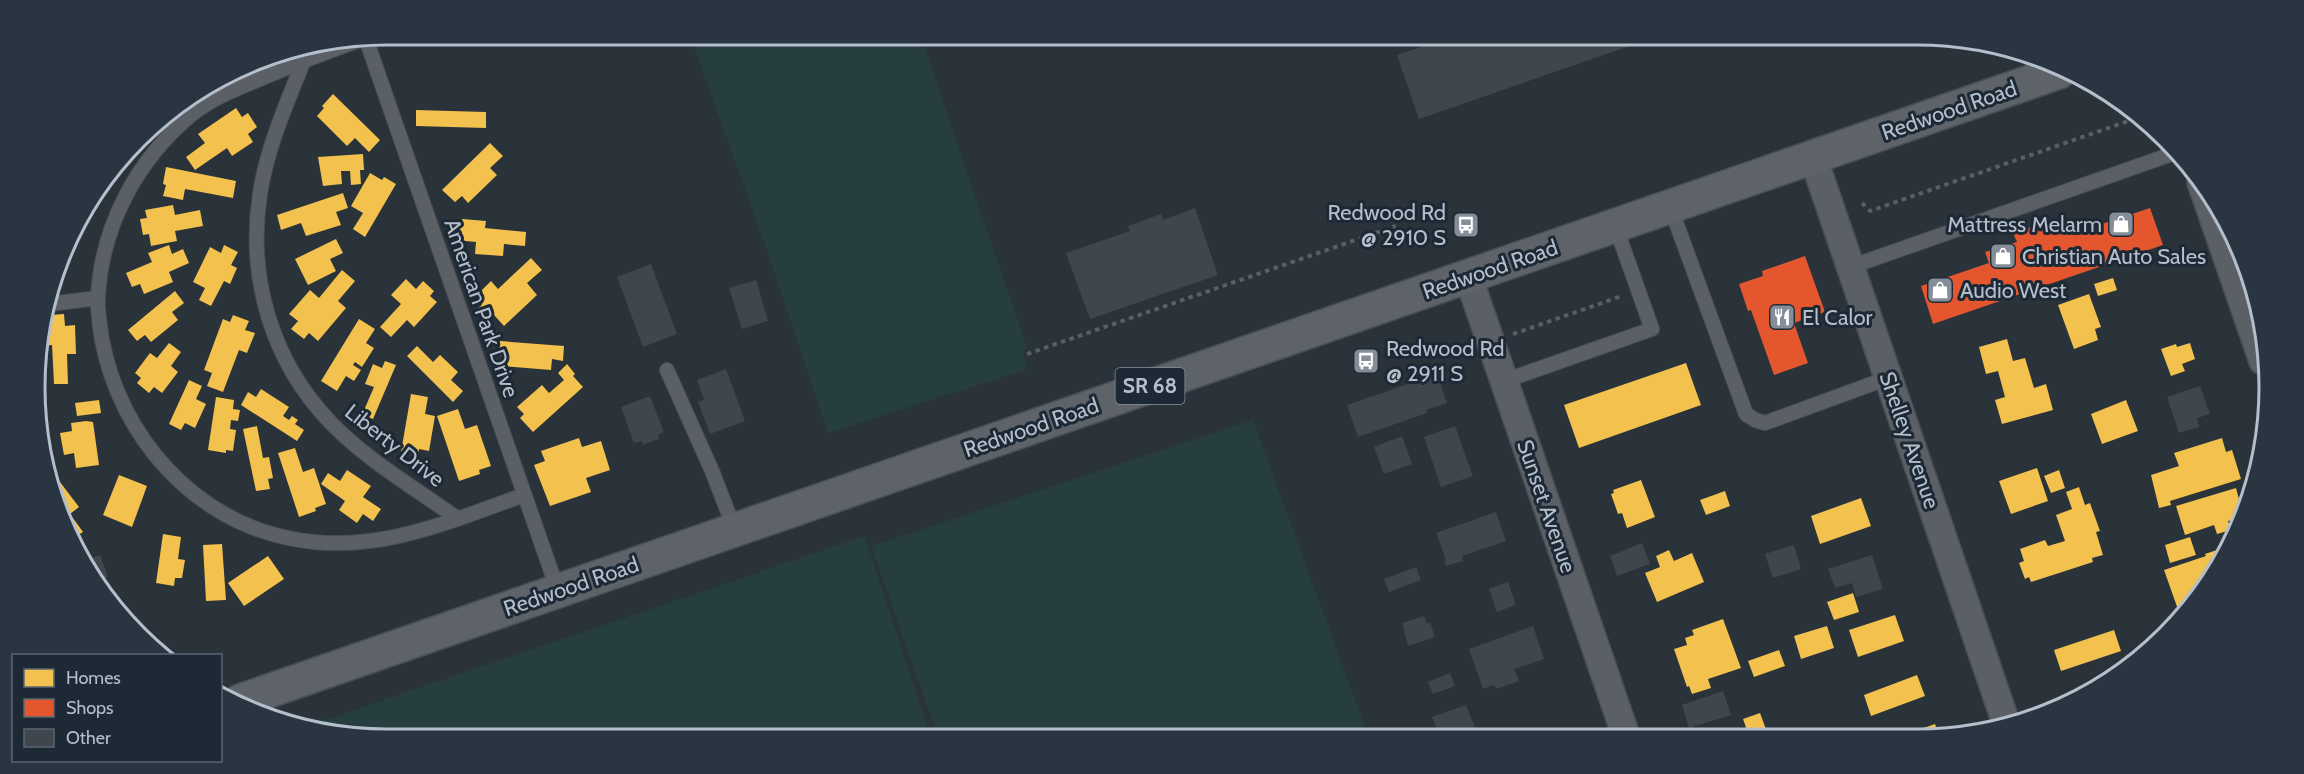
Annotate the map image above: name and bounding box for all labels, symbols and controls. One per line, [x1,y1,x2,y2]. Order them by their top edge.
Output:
street label: Redwood Road [1878,75,2020,146]
place label: Redwood Rd @ 2910 S [1327,199,1446,251]
shop icon: Mattress Melarm [2106,209,2136,239]
bus stop icon: Redwood Rd @ 2910 S [1451,210,1481,240]
place label: Mattress Melarm [1947,211,2102,238]
street label: American Park Drive [438,215,525,401]
street label: Redwood Road [1419,234,1561,305]
shop icon: Christian Auto Sales [1988,241,2018,271]
place label: Christian Auto Sales [2022,243,2206,270]
shop icon: Audio West [1925,275,1955,305]
place label: Audio West [1960,277,2067,304]
restaurant icon: El Calor [1767,302,1797,332]
place label: El Calor [1802,304,1873,331]
place label: Redwood Rd @ 2911 S [1386,335,1505,387]
bus stop icon: Redwood Rd @ 2911 S [1351,346,1381,376]
road number: SR 68 [1116,368,1184,404]
street label: Shelley Avenue [1873,368,1946,512]
street label: Redwood Road [960,392,1102,463]
street label: Liberty Drive [340,398,450,493]
street label: Sunset Avenue [1511,436,1582,576]
street label: Redwood Road [500,551,642,622]
legend [12,654,222,762]
text: Homes [66,667,121,689]
text: Shops [66,697,114,719]
text: Other [66,727,111,749]

